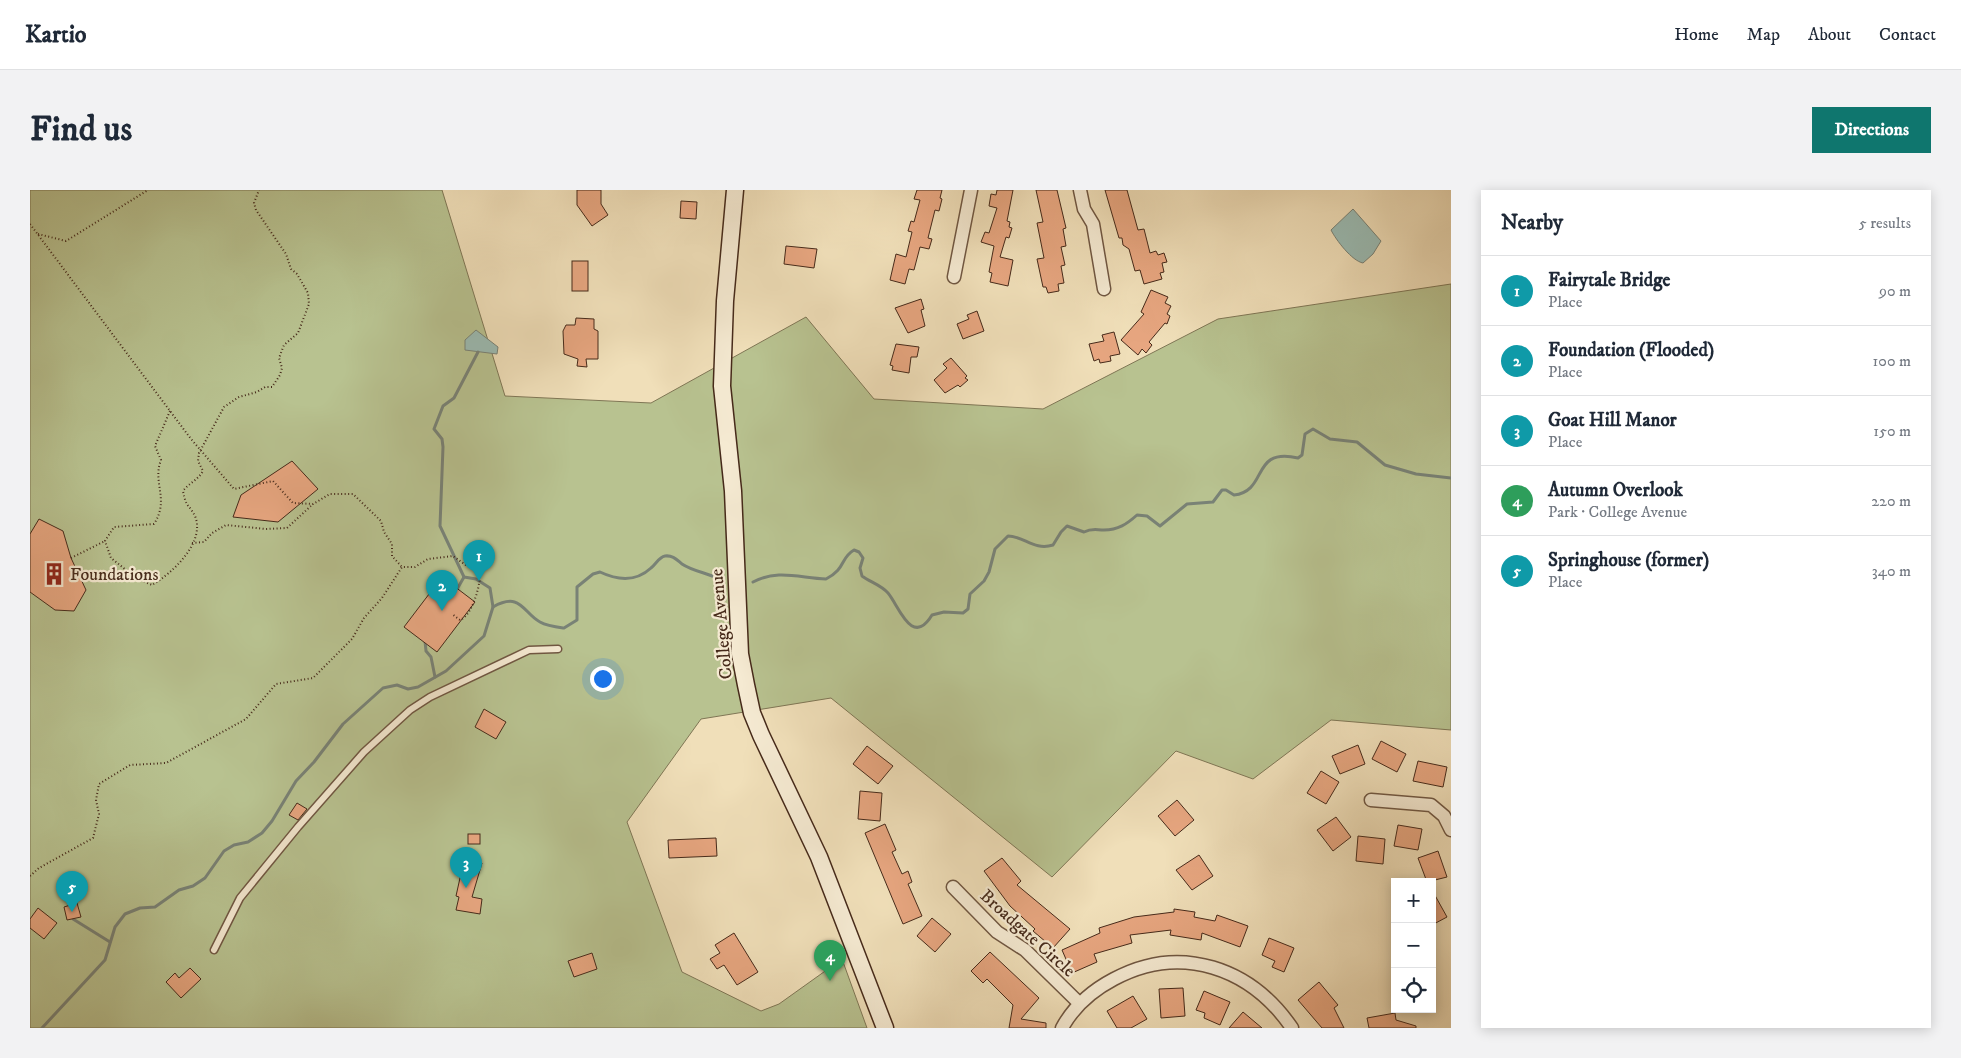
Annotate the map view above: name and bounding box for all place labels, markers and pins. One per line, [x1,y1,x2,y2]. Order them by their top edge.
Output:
pin: 1 [463,540,495,581]
building icon: Foundations [41,561,67,587]
place label: Foundations [70,564,158,586]
pin: 2 [426,570,458,611]
pin: 3 [450,847,482,888]
pin: 5 [56,871,88,912]
pin: 4 [814,940,846,981]

